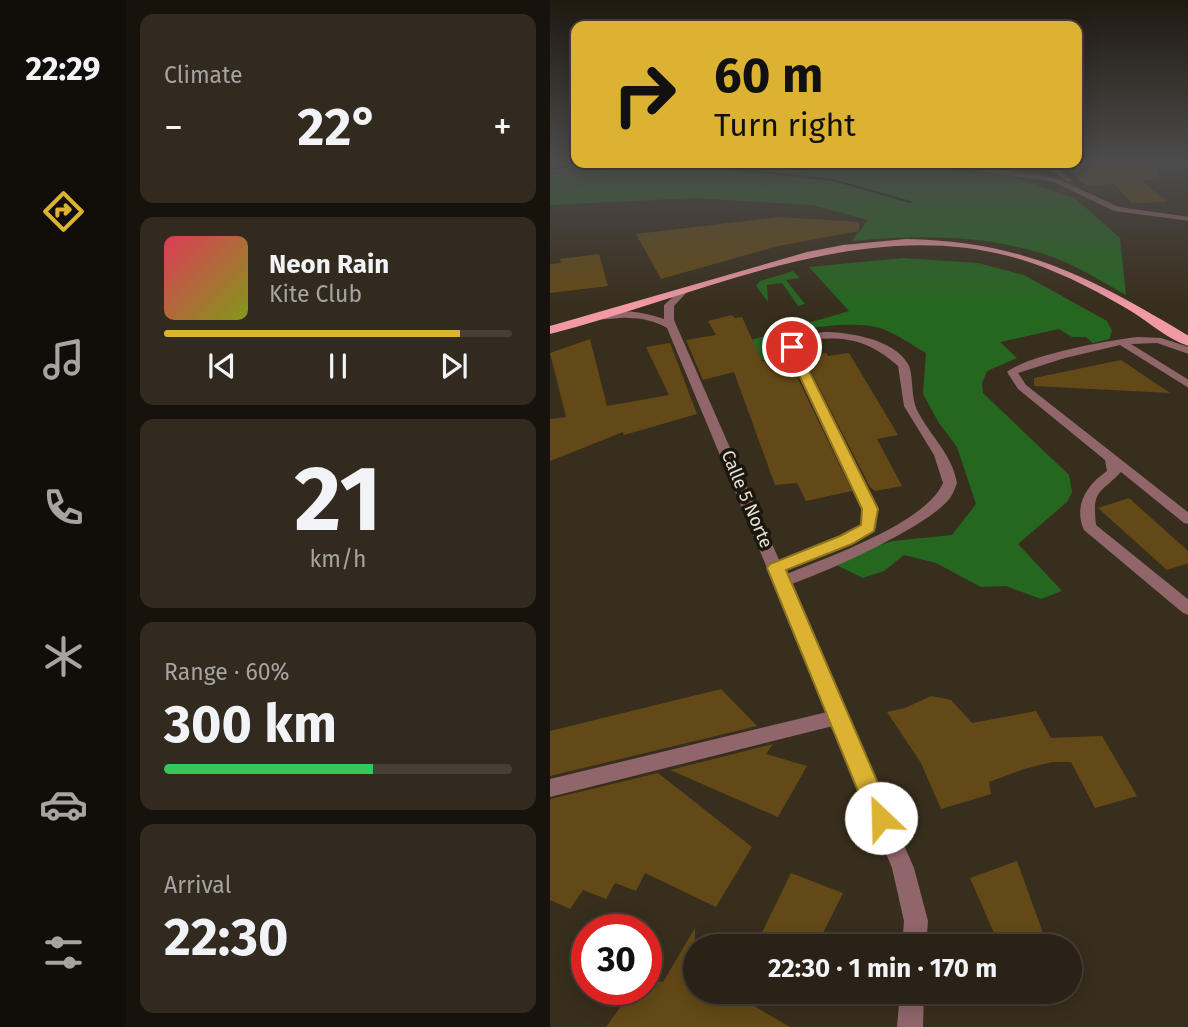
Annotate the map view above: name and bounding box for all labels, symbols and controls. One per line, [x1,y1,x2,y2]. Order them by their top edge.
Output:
text: 60 m [714,46,823,105]
icon: right [599,49,690,140]
text: 22:29 [26,50,100,88]
text: Climate [164,61,243,89]
text: 22° [298,96,378,159]
text: − [164,104,183,150]
text: + [493,104,512,150]
text: Turn right [714,106,856,144]
icon: directions [39,187,88,236]
text: Neon Rain [269,249,389,280]
text: Kite Club [269,280,362,308]
pin [762,317,822,377]
icon: arrive [773,328,811,366]
icon: music [39,335,88,384]
icon: previous [203,347,241,385]
icon: pause [319,347,357,385]
icon: next [435,347,473,385]
text: 21 [294,445,382,554]
street label: Calle 5 Norte [717,447,777,551]
icon: phone [39,483,88,532]
text: km/h [310,545,366,573]
icon: climate [39,632,88,681]
text: Range · 60% [164,658,290,686]
text: 300 km [164,693,337,756]
icon: car [39,780,88,829]
position arrow [844,781,918,855]
text: Arrival [164,871,231,899]
text: 22:30 [164,906,289,969]
speed limit sign: 30 [571,914,662,1005]
icon: filters [39,928,88,977]
text: 22:30 · 1 min · 170 m [768,953,997,984]

